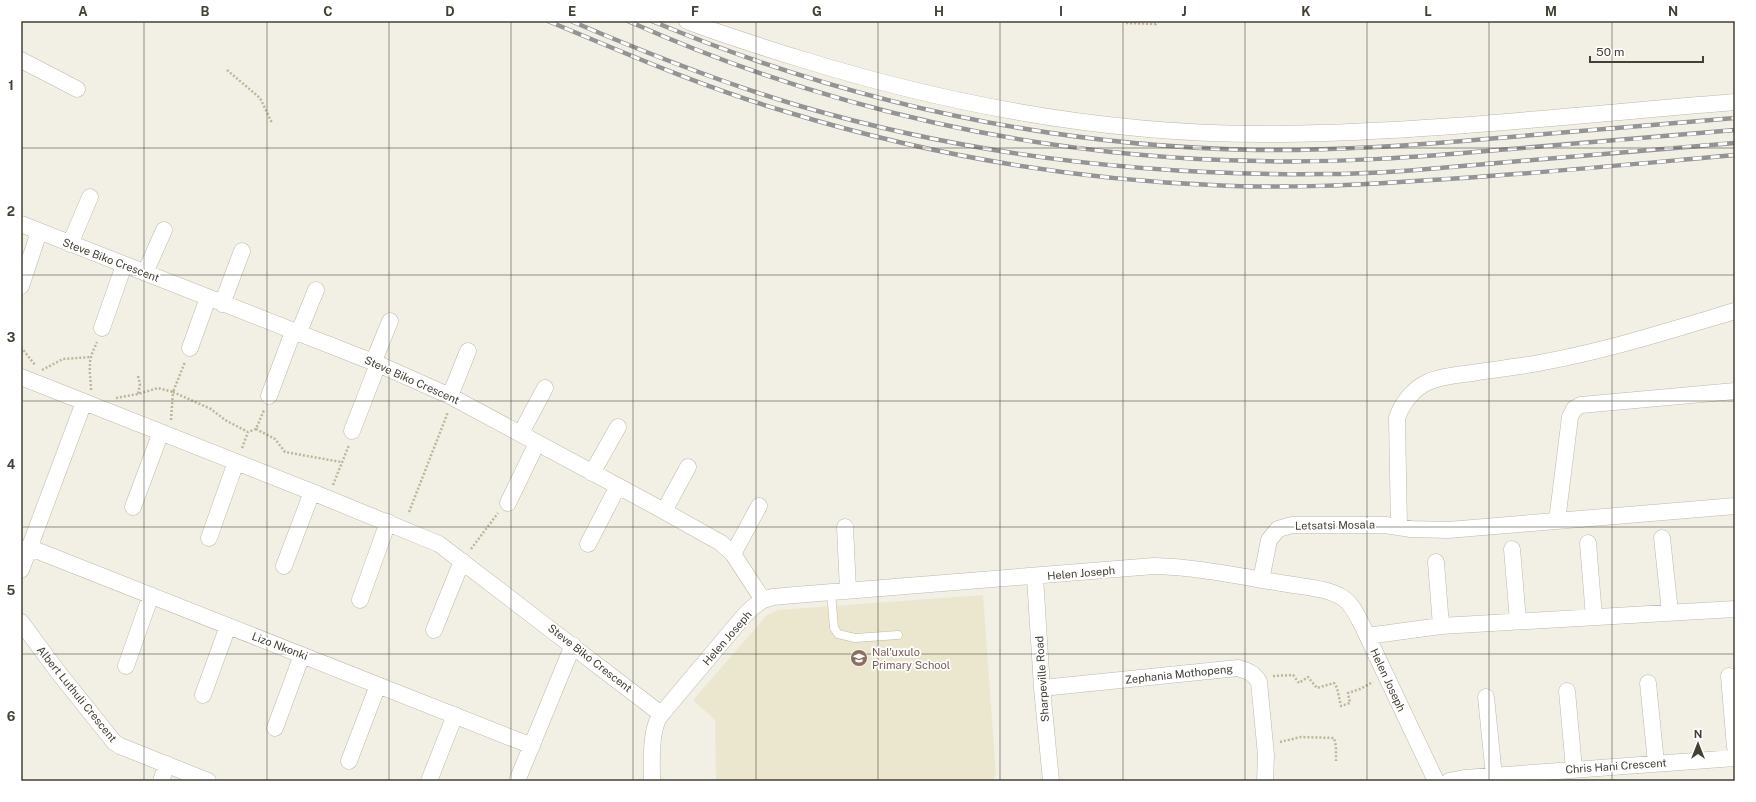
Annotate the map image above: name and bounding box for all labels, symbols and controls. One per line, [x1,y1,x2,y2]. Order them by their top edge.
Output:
text: A [78,4,88,19]
text: B [201,4,210,19]
text: C [323,4,333,19]
text: D [445,4,455,19]
text: E [568,4,576,19]
text: F [691,4,699,19]
text: G [812,4,822,19]
text: H [934,4,944,19]
text: I [1059,4,1063,19]
text: J [1181,4,1187,19]
text: K [1301,4,1311,19]
text: L [1424,4,1432,19]
text: M [1545,4,1557,19]
text: N [1668,4,1678,19]
scale bar [1590,38,1703,64]
text: 50 m [1596,45,1624,59]
text: 1 [8,78,14,93]
text: 2 [7,204,15,219]
street label: Steve Biko Crescent [61,236,161,284]
text: 3 [7,330,16,345]
street label: Steve Biko Crescent [363,354,461,406]
text: 4 [7,457,16,472]
street label: Letsatsi Mosala [1295,518,1375,532]
street label: Helen Joseph [1047,564,1115,582]
text: 5 [7,583,16,598]
street label: Helen Joseph [700,608,754,668]
street label: Steve Biko Crescent [546,622,634,694]
street label: Lizo Nkonki [250,630,310,662]
street label: Sharpeville Road [1033,636,1051,722]
street label: Albert Luthuli Crescent [35,644,119,744]
place label: Nal'uxulo Primary School [872,646,950,671]
street label: Helen Joseph [1368,647,1408,713]
school or university icon: Nal'uxulo Primary School [849,648,869,668]
street label: Zephania Mothopeng [1125,662,1234,686]
text: 6 [7,709,16,724]
north arrow [1678,724,1718,764]
text: N [1694,728,1702,740]
street label: Chris Hani Crescent [1565,756,1667,776]

